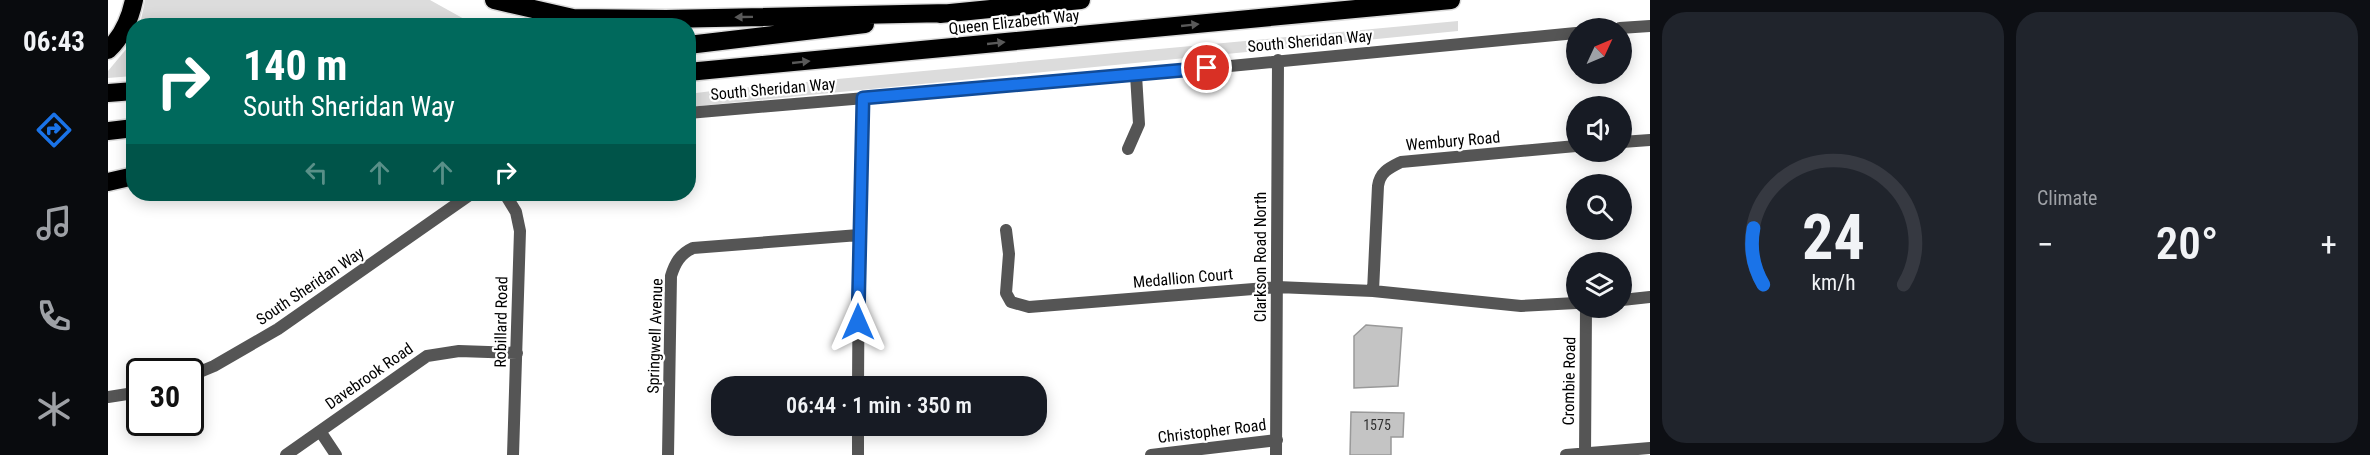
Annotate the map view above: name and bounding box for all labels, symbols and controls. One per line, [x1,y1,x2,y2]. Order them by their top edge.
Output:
street label: Queen Elizabeth Way [948,6,1081,38]
one-way arrow [735,12,754,22]
north arrow [1566,18,1632,84]
map controls [1566,18,1632,318]
one-way arrow [1180,20,1199,29]
text: 06:43 [23,26,85,58]
street label: South Sheridan Way [1247,26,1374,56]
one-way arrow [986,38,1005,48]
text: 140 m [243,41,348,90]
icon: right [144,42,222,120]
pin [1181,42,1232,93]
icon: arrive [1190,51,1223,84]
one-way arrow [792,57,811,67]
street label: South Sheridan Way [710,74,837,104]
text: South Sheridan Way [243,91,455,123]
button: sound [1566,96,1632,162]
icon: directions [33,109,75,151]
street label: Wembury Road [1405,127,1501,155]
icon: left [300,156,333,189]
icon: ahead [363,156,396,189]
icon: ahead [426,156,459,189]
icon: right [489,156,522,189]
button: search [1566,174,1632,240]
text: Climate [2037,186,2097,210]
street label: Clarkson Road North [1251,192,1270,322]
text: 24 [1801,201,1865,274]
icon: music [33,202,75,244]
text: 20° [2156,217,2218,270]
text: − [2037,225,2054,264]
text: + [2321,225,2337,264]
street label: South Sheridan Way [253,243,368,329]
button: layers [1566,252,1632,318]
street label: Medallion Court [1132,264,1234,292]
text: km/h [1811,270,1855,295]
street label: Robillard Road [491,276,511,368]
street label: Springwell Avenue [643,278,667,394]
position arrow [826,290,890,354]
icon: phone [33,295,75,337]
street label: Crombie Road [1559,336,1579,426]
street label: Davebrook Road [322,339,416,413]
speed limit sign: 30 [126,358,204,436]
icon: climate [33,388,75,430]
text: 06:44 · 1 min · 350 m [786,393,972,418]
street label: Christopher Road [1157,415,1267,447]
house number: 1575 [1363,417,1391,433]

